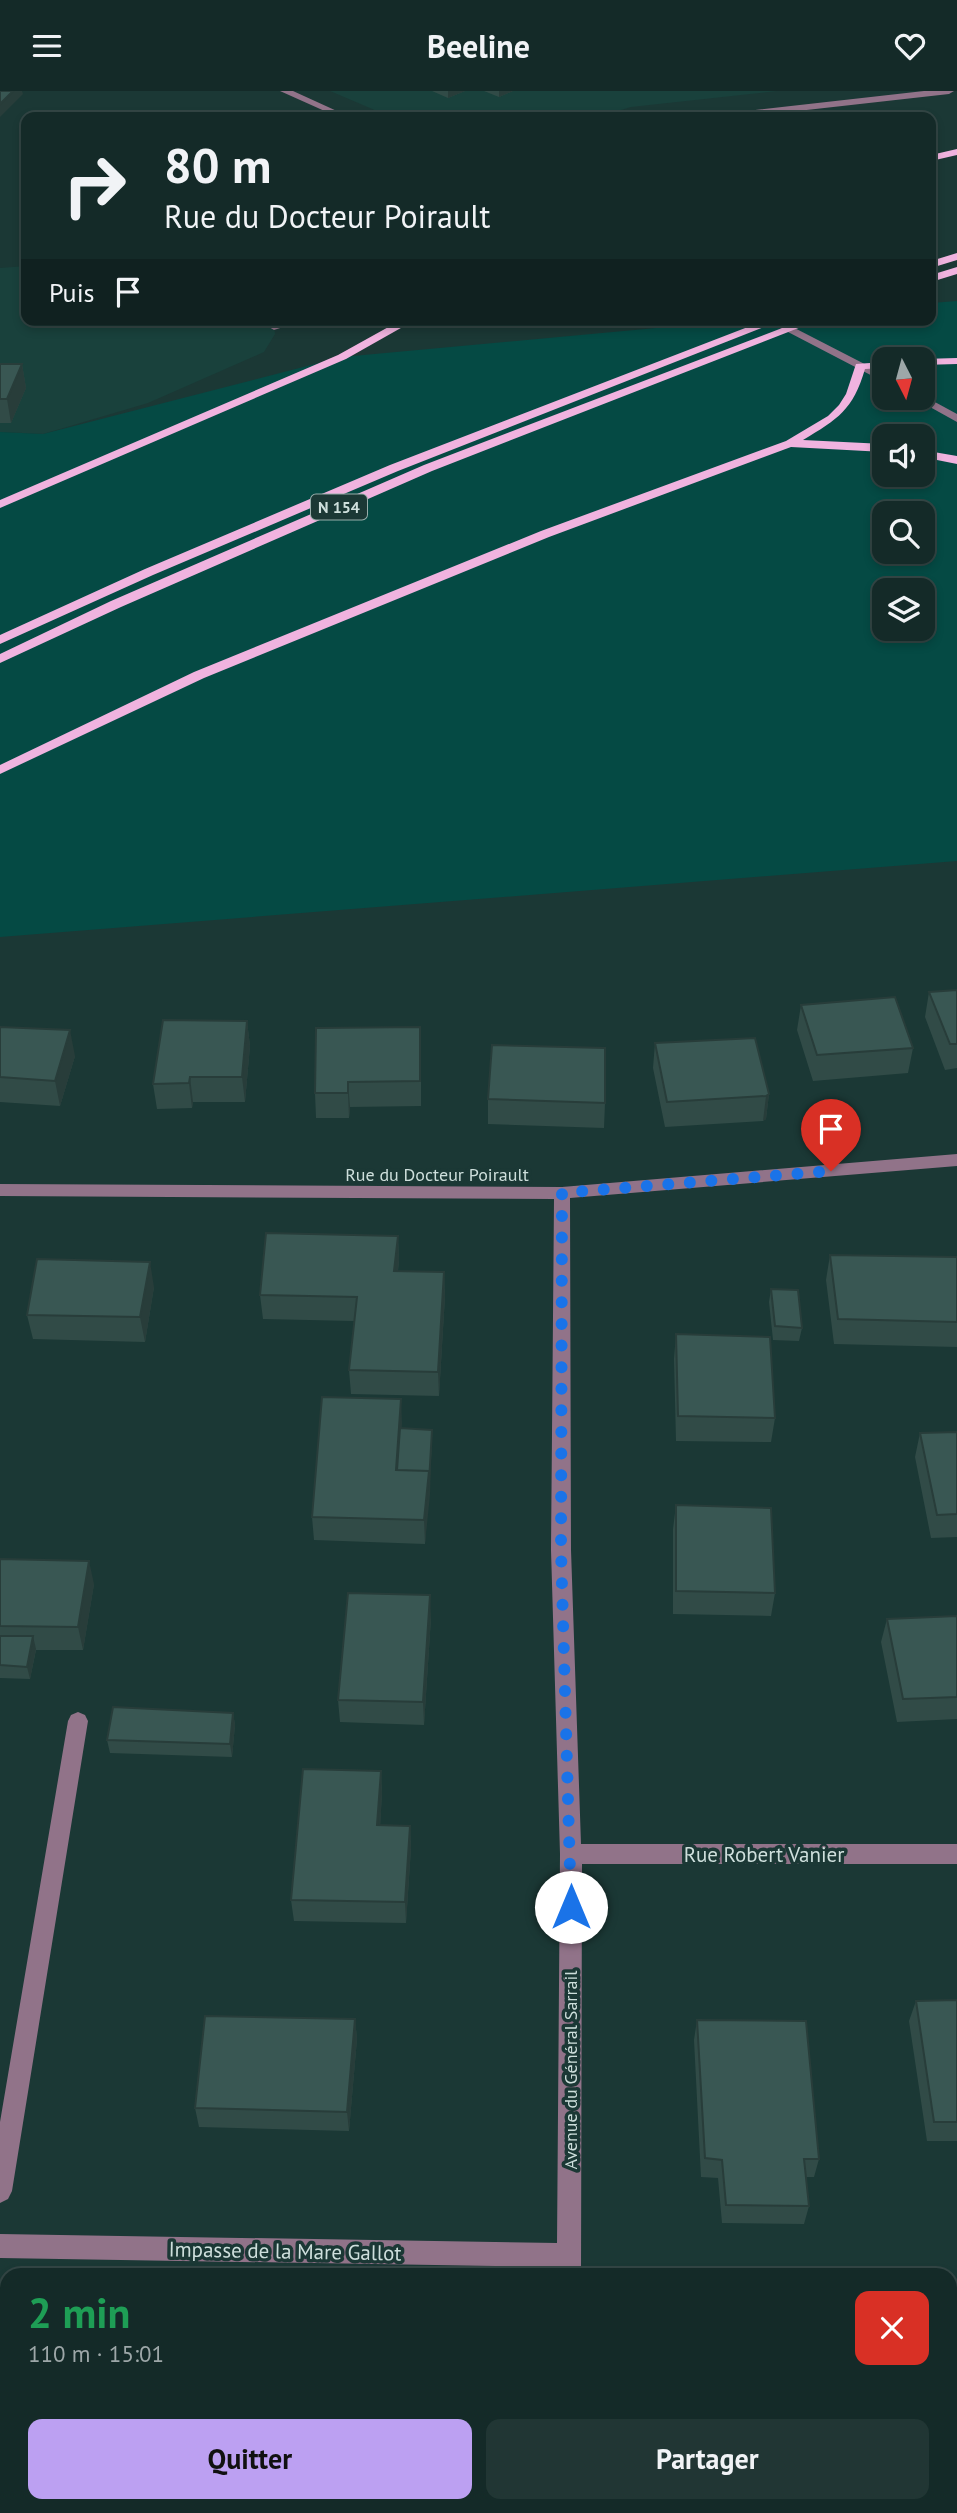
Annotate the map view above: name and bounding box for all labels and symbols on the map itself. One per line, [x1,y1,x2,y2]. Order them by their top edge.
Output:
north arrow [872,347,934,409]
road number: N 154 [311,495,367,519]
pin [801,1099,861,1171]
street label: Rue du Docteur Poirault [345,1163,529,1186]
street label: Rue Robert Vanier [684,1841,844,1868]
position arrow [534,1870,608,1944]
street label: Avenue du Général Sarrail [559,1970,582,2170]
street label: Impasse de la Mare Gallot [168,2235,402,2267]

